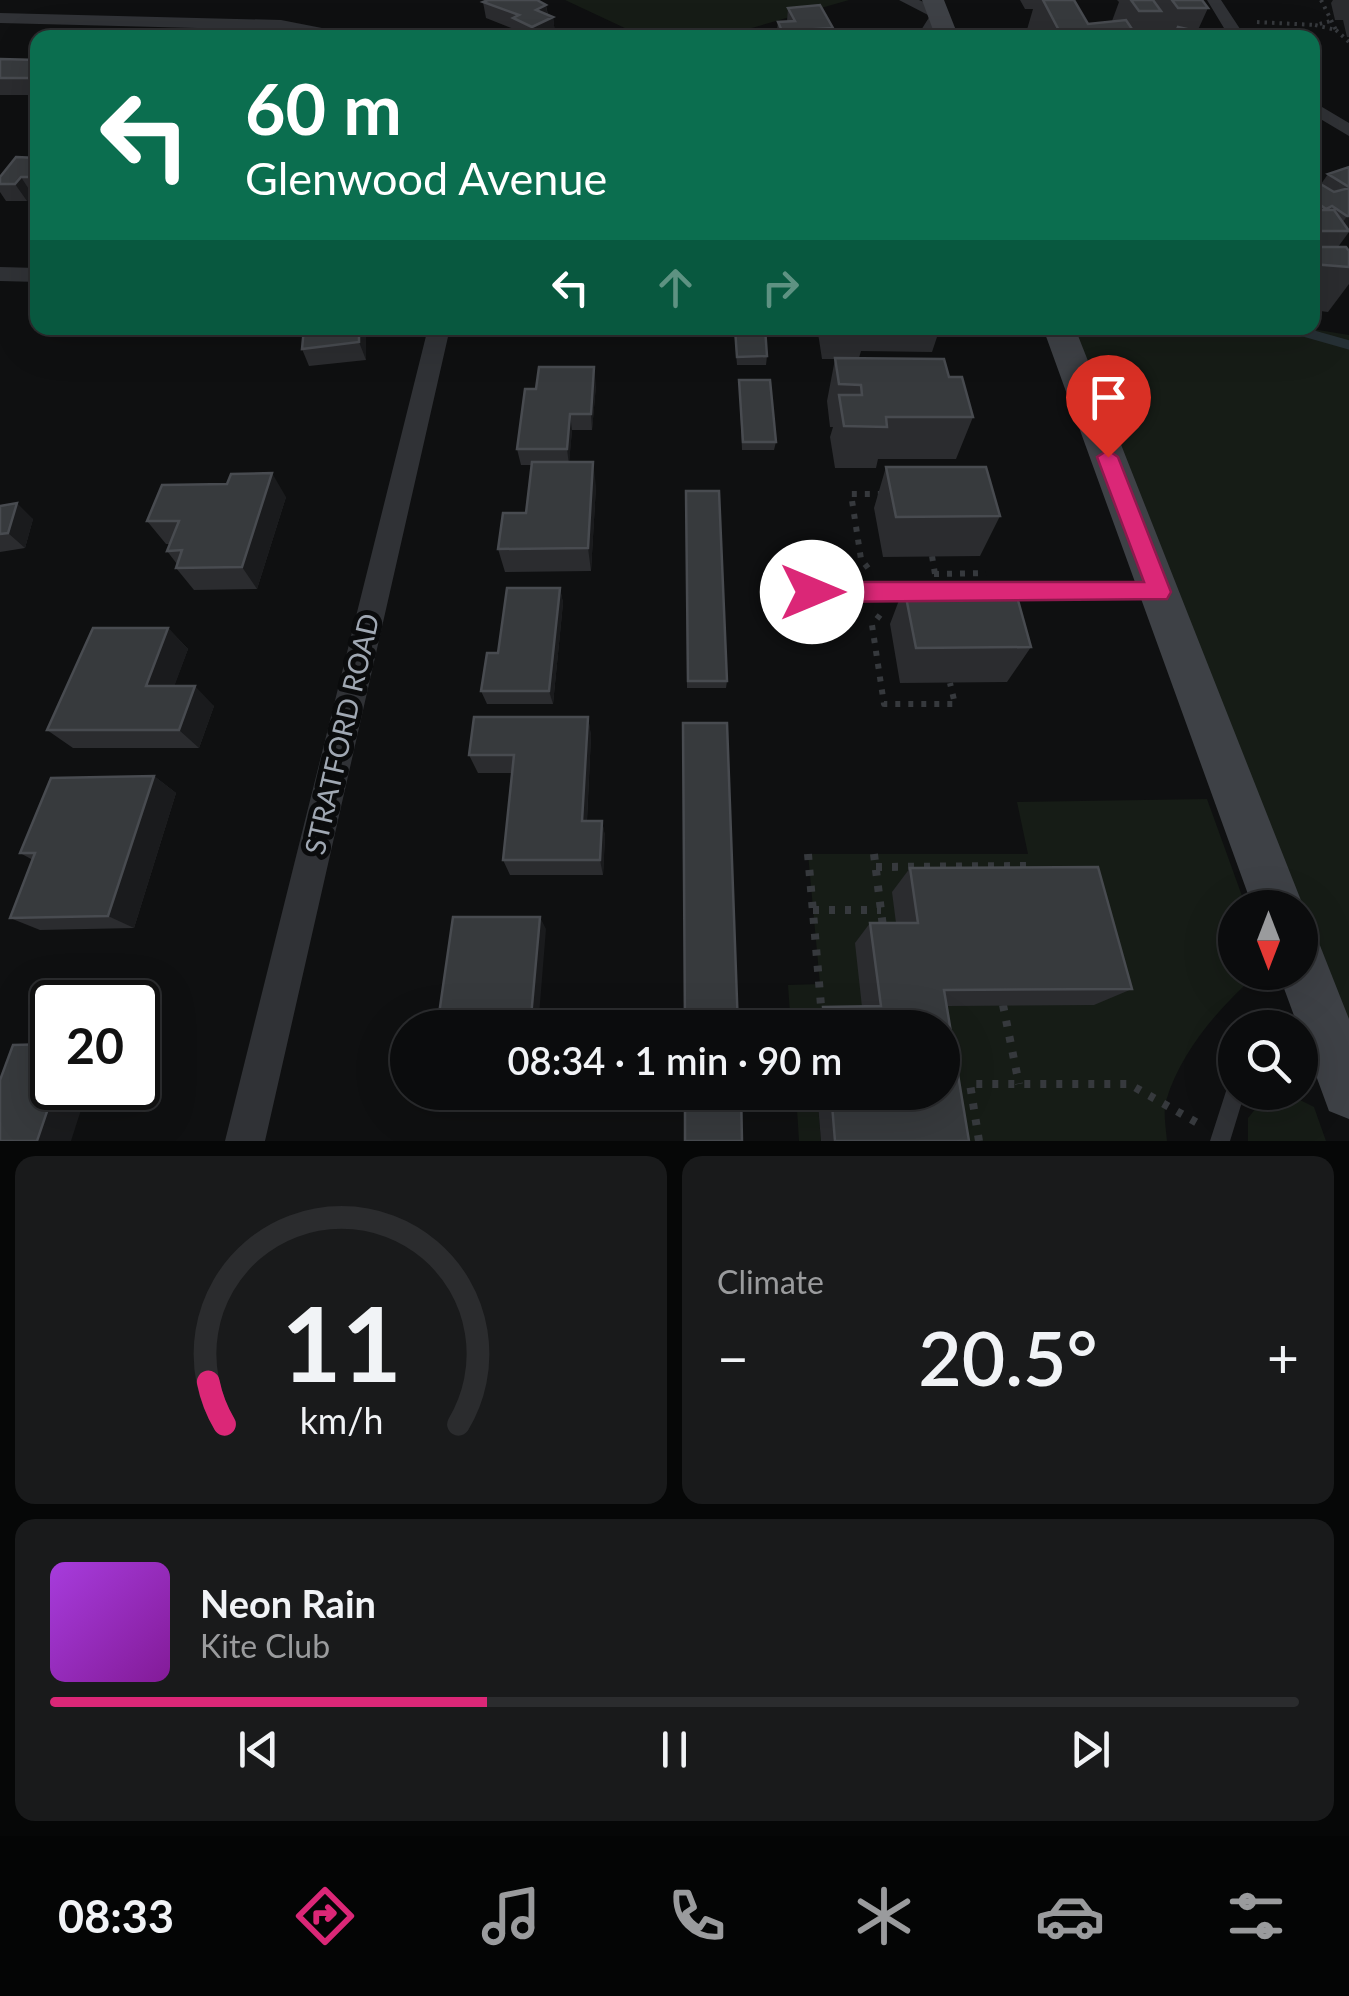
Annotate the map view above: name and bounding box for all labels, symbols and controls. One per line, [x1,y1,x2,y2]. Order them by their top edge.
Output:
text: 60 m [245,66,402,150]
icon: left [80,70,210,200]
text: Glenwood Avenue [245,151,607,205]
icon: left [543,260,598,315]
icon: ahead [648,260,703,315]
icon: right [753,260,808,315]
pin [1066,355,1151,458]
icon: arrive [1081,370,1136,425]
position arrow [760,540,864,644]
street label: STRATFORD ROAD [297,610,385,858]
north arrow [1218,890,1318,990]
map controls [1218,890,1318,1110]
speed limit sign: 20 [30,980,160,1110]
button: search [1218,1010,1318,1110]
text: 08:34 · 1 min · 90 m [508,1037,842,1083]
text: Climate [717,1262,824,1301]
text: 11 [281,1279,401,1404]
text: 20.5° [918,1312,1098,1402]
text: − [717,1324,749,1390]
text: + [1267,1324,1299,1390]
text: km/h [299,1399,383,1442]
text: Neon Rain [200,1580,376,1626]
text: Kite Club [200,1626,330,1665]
icon: previous [231,1722,286,1777]
icon: pause [647,1722,702,1777]
icon: next [1063,1722,1118,1777]
icon: directions [290,1881,360,1951]
icon: music [476,1881,546,1951]
icon: phone [662,1881,732,1951]
icon: climate [849,1881,919,1951]
icon: car [1035,1881,1105,1951]
icon: filters [1221,1881,1291,1951]
text: 08:33 [58,1889,174,1943]

